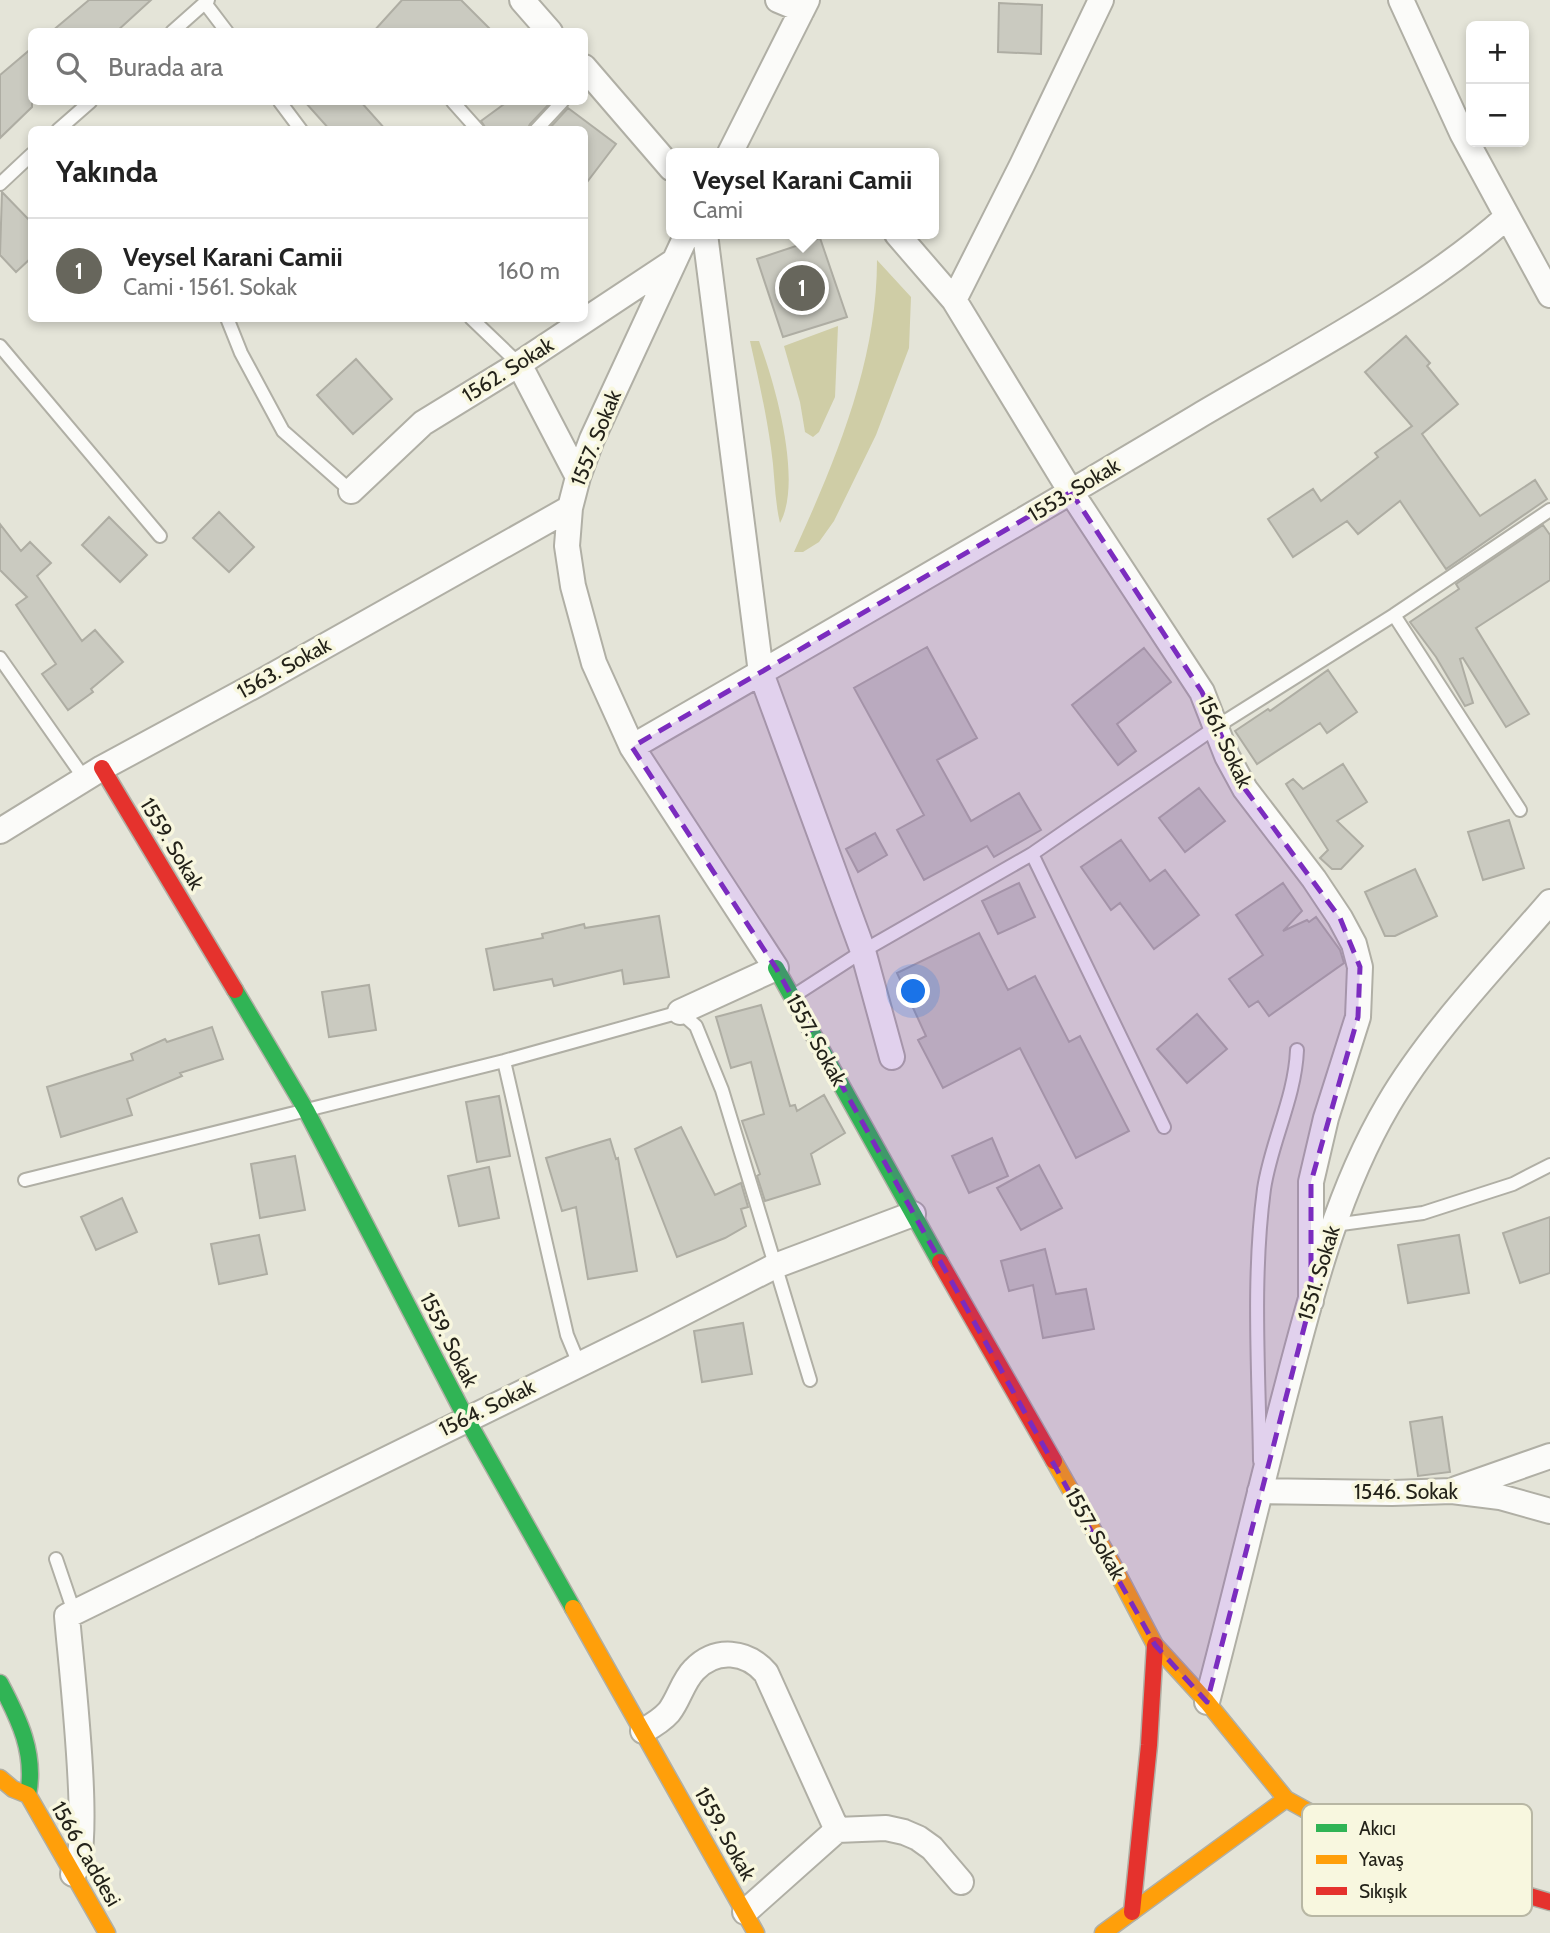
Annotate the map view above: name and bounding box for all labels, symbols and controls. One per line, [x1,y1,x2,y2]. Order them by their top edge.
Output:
map controls [1466,21,1529,147]
button: + [1466,21,1529,84]
search box [28,28,588,105]
icon: search [52,48,90,86]
text: Burada ara [108,51,223,83]
button: − [1466,84,1529,147]
popup [666,148,939,239]
text: Yakında [56,153,158,190]
text: Veysel Karani Camii [693,164,912,196]
text: Cami [693,196,743,224]
text: Veysel Karani Camii [123,241,343,273]
text: 1 [75,257,83,285]
text: 160 m [498,257,560,285]
pin: 1 [779,262,825,314]
text: Cami · 1561. Sokak [123,273,297,301]
street label: 1562. Sokak [458,331,558,407]
street label: 1557. Sokak [565,386,626,489]
street label: 1553. Sokak [1023,452,1125,527]
street label: 1563. Sokak [233,631,335,704]
street label: 1561. Sokak [1193,692,1258,792]
street label: 1559. Sokak [135,793,210,895]
your location [896,974,930,1008]
street label: 1557. Sokak [781,990,852,1091]
street label: 1551. Sokak [1292,1222,1345,1323]
street label: 1559. Sokak [415,1288,484,1392]
street label: 1564. Sokak [435,1373,539,1442]
street label: 1546. Sokak [1354,1479,1459,1504]
street label: 1557. Sokak [1060,1484,1131,1585]
street label: 1559. Sokak [690,1783,762,1885]
street label: 1566 Caddesi [46,1797,127,1911]
legend [1302,1804,1532,1916]
text: Akıcı [1359,1817,1396,1840]
text: Yavaş [1358,1848,1404,1871]
text: Sıkışık [1359,1880,1407,1903]

